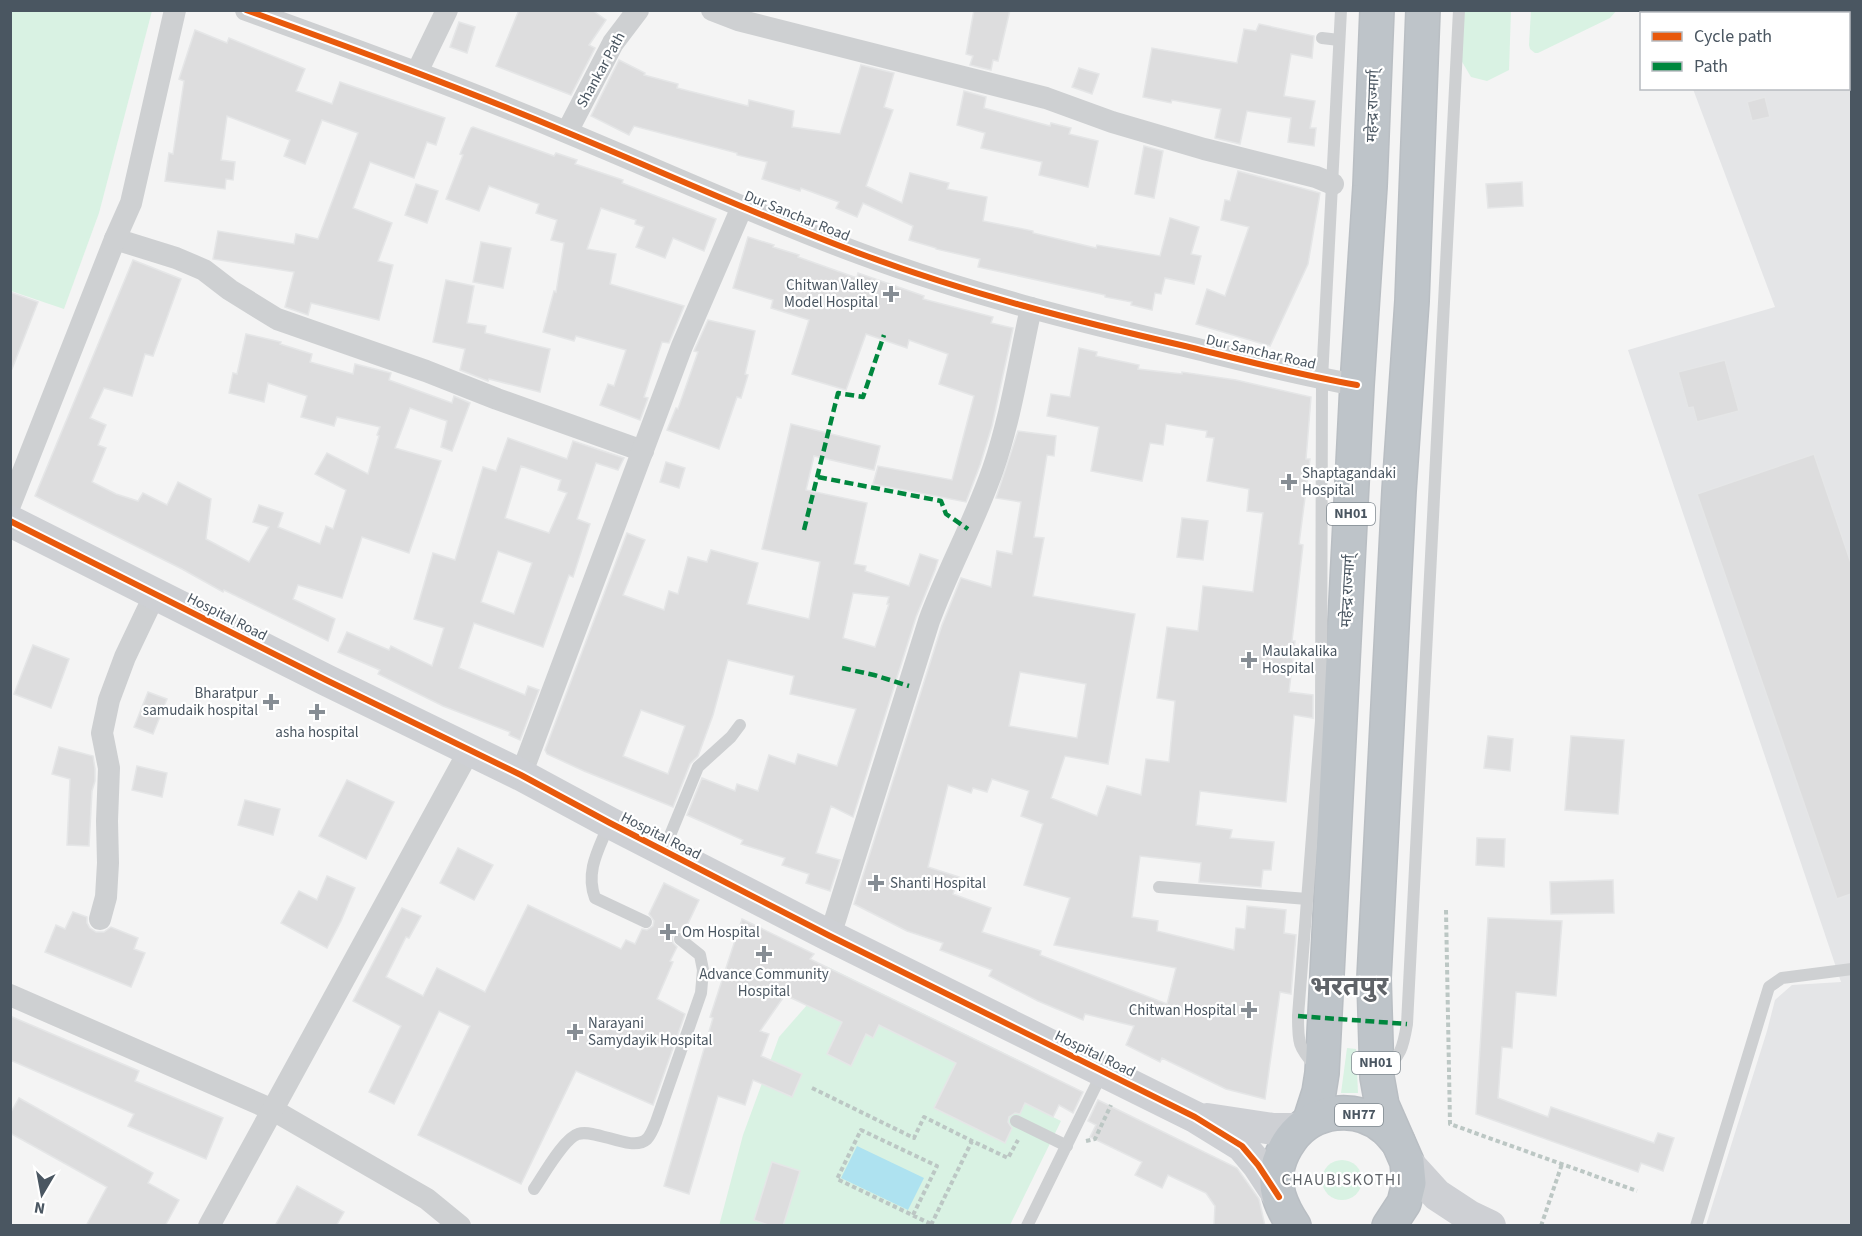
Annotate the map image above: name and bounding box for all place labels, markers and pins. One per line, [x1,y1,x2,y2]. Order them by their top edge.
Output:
place label: Chitwan Valley Model Hospital [784,275,878,313]
marker: Chitwan Valley Model Hospital [882,285,900,303]
place label: Shaptagandaki Hospital [1302,463,1396,501]
marker: Shaptagandaki Hospital [1280,473,1298,491]
place label: Maulakalika Hospital [1262,641,1337,679]
marker: Maulakalika Hospital [1240,651,1258,669]
place label: Bharatpur samudaik hospital [143,683,259,721]
marker: Bharatpur samudaik hospital [262,693,280,711]
marker: asha hospital [308,703,326,721]
place label: asha hospital [275,722,359,743]
place label: Shanti Hospital [890,873,986,894]
marker: Shanti Hospital [867,874,885,892]
place label: Om Hospital [682,922,760,943]
marker: Om Hospital [659,923,677,941]
marker: Advance Community Hospital [755,945,773,963]
place label: Advance Community Hospital [699,964,829,1002]
place label: Chitwan Hospital [1129,1000,1236,1021]
marker: Chitwan Hospital [1240,1001,1258,1019]
place label: Narayani Samydayik Hospital [588,1013,712,1051]
marker: Narayani Samydayik Hospital [566,1023,584,1041]

